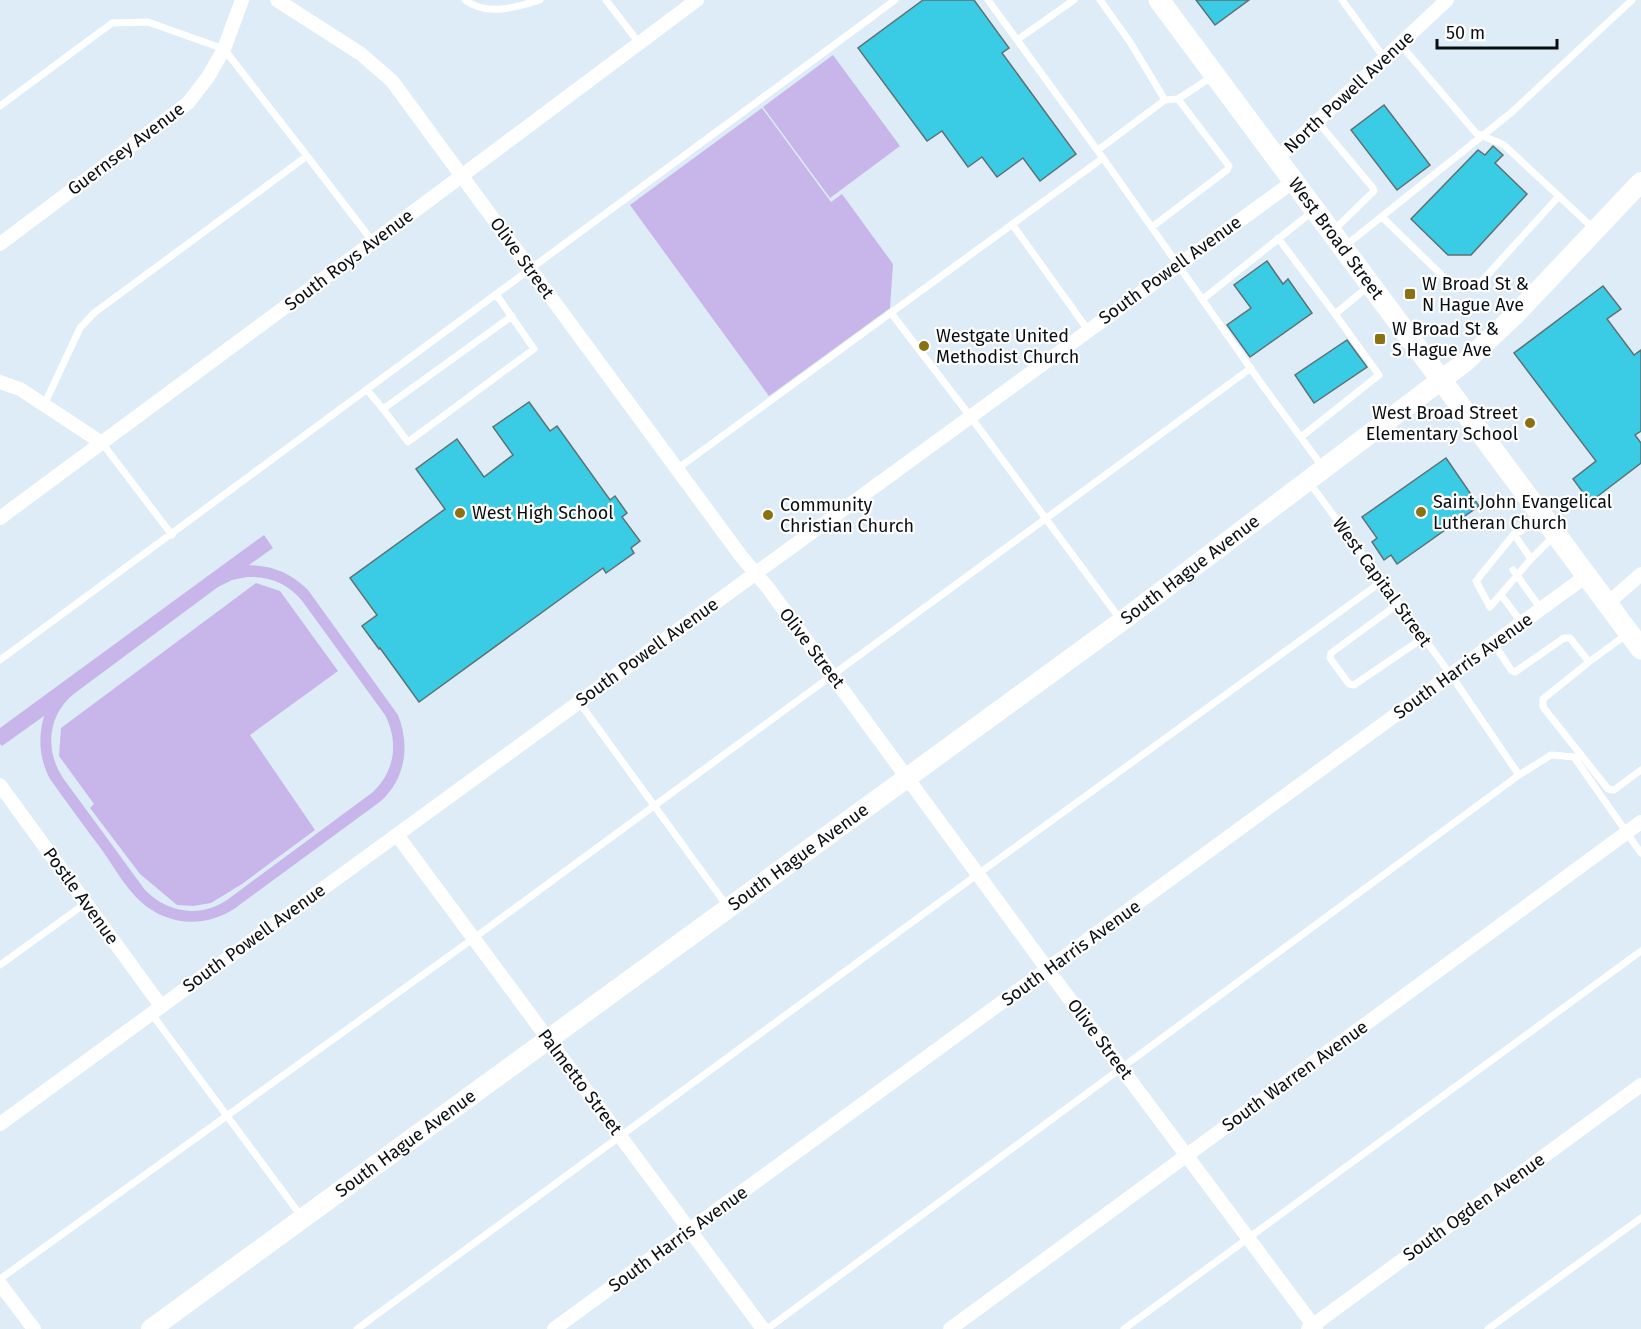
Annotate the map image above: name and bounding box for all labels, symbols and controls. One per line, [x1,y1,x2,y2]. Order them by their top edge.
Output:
scale bar [1437,12,1557,50]
text: 50 m [1446,22,1485,44]
street label: North Powell Avenue [1279,26,1419,158]
street label: Guernsey Avenue [63,98,189,200]
street label: West Broad Street [1284,173,1389,304]
street label: South Roys Avenue [280,204,418,316]
street label: South Powell Avenue [1094,211,1246,329]
street label: Olive Street [485,213,559,303]
place label: W Broad St & N Hague Ave [1422,273,1529,316]
marker: W Broad St & N Hague Ave [1403,287,1417,301]
place label: W Broad St & S Hague Ave [1392,318,1499,361]
place label: Westgate United Methodist Church [936,325,1079,368]
marker: W Broad St & S Hague Ave [1373,332,1387,346]
marker: Westgate United Methodist Church [917,339,931,353]
place label: West Broad Street Elementary School [1366,402,1519,445]
marker: West Broad Street Elementary School [1523,416,1537,430]
place label: Saint John Evangelical Lutheran Church [1433,491,1612,534]
place label: Community Christian Church [780,494,914,537]
place label: West High School [472,502,613,524]
marker: Saint John Evangelical Lutheran Church [1414,505,1428,519]
marker: West High School [453,506,467,520]
marker: Community Christian Church [761,508,775,522]
street label: South Hague Avenue [1116,510,1264,629]
street label: West Capital Street [1328,513,1437,651]
street label: South Powell Avenue [571,593,723,711]
street label: Olive Street [775,603,850,693]
street label: South Harris Avenue [1389,608,1537,724]
street label: South Hague Avenue [724,799,873,916]
street label: Postle Avenue [38,843,124,949]
street label: South Powell Avenue [178,879,330,997]
street label: South Harris Avenue [997,895,1145,1011]
street label: Olive Street [1063,994,1138,1084]
street label: South Warren Avenue [1218,1016,1372,1136]
street label: Palmetto Street [533,1025,627,1140]
street label: South Hague Avenue [331,1085,480,1202]
street label: South Ogden Avenue [1399,1148,1549,1266]
street label: South Harris Avenue [604,1181,752,1297]

